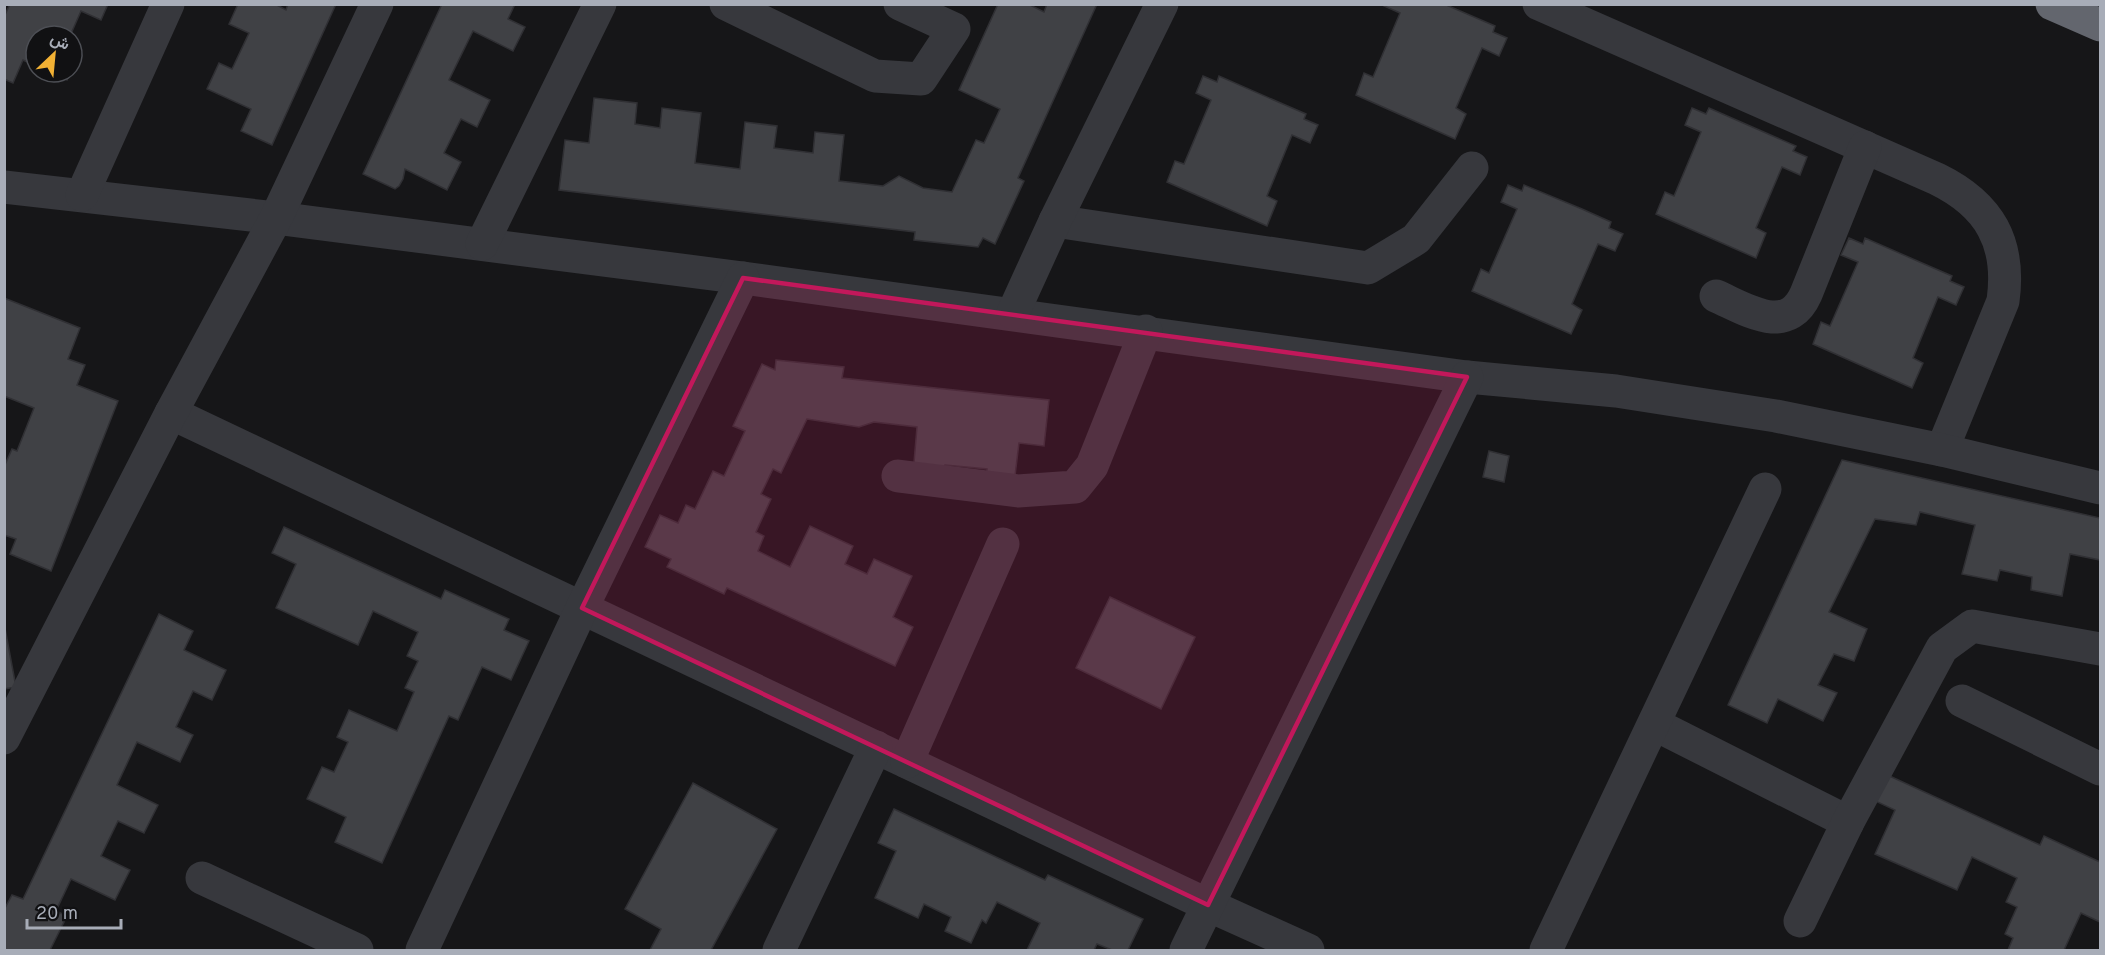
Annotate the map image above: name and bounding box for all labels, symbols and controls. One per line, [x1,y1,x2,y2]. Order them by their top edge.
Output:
north arrow [24,24,84,84]
text: ش [47,29,73,56]
scale bar [27,892,122,930]
text: 20 m [36,903,78,926]

